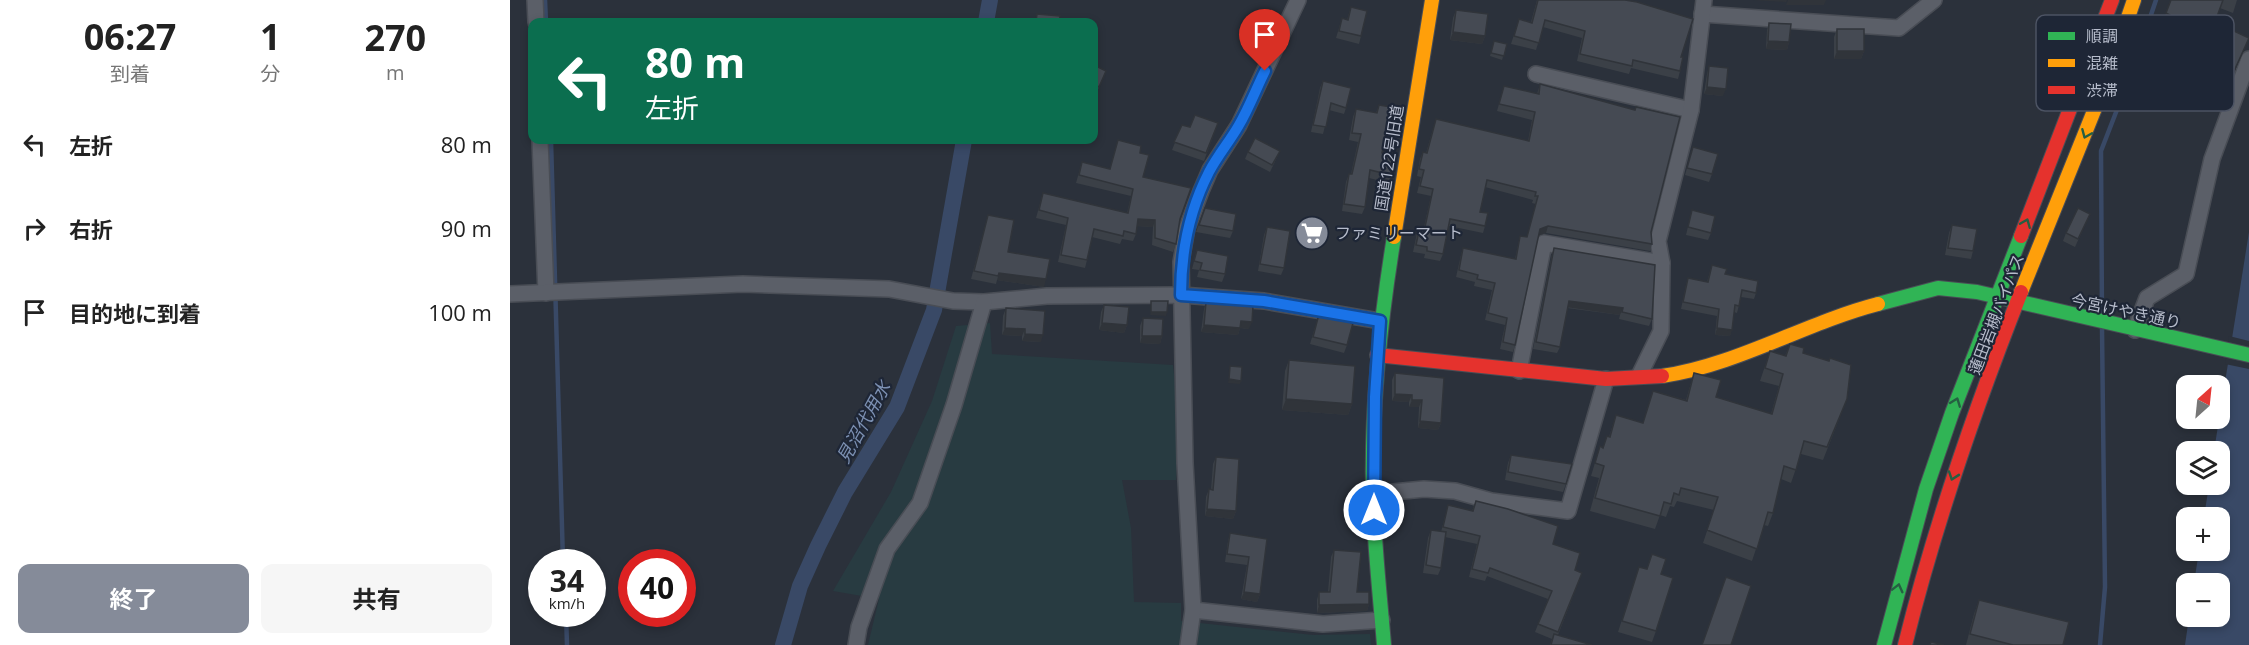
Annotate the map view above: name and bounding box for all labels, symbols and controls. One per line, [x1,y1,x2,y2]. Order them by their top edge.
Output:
pin [1239,9,1290,71]
text: 06:27 [84,12,176,61]
text: 1 [260,12,281,61]
text: 270 [364,13,426,62]
legend [2036,15,2234,111]
icon: arrive [1248,18,1281,51]
text: 順調 [2086,25,2118,47]
text: 80 m [645,33,745,90]
icon: left [546,42,624,120]
text: 混雑 [2086,52,2118,74]
text: m [386,59,405,86]
text: 到着 [110,60,150,87]
text: 分 [260,60,280,87]
text: 渋滞 [2086,79,2118,101]
text: 左折 [645,89,699,126]
street label: 国道122号旧道 [1370,103,1408,213]
icon: left [18,128,51,161]
one-way arrow [2082,128,2094,139]
text: 80 m [441,129,492,159]
text: 左折 [69,130,113,160]
icon: right [18,212,51,245]
text: 90 m [441,213,492,243]
text: 右折 [69,214,113,244]
supermarket icon: ファミリーマート [1294,215,1330,251]
one-way arrow [2019,218,2031,229]
place label: ファミリーマート [1335,222,1463,244]
street label: 蓮田岩槻バイパス [1963,250,2029,378]
street label: 今宮けやき通り [2069,289,2183,333]
icon: arrive [18,296,51,329]
text: 100 m [428,297,492,327]
text: 目的地に到着 [69,298,201,328]
water label: 見沼代用水 [831,375,896,467]
north arrow [2176,375,2230,429]
map controls [2176,375,2230,627]
one-way arrow [1949,397,1961,408]
button: layers [2176,441,2230,495]
one-way arrow [1948,470,1960,481]
position arrow [1342,478,1406,542]
button: + [2176,507,2230,561]
speed limit sign: 40 [618,549,696,627]
text: 34 [550,560,584,601]
button: 終了 [18,564,249,633]
button: 共有 [261,564,492,633]
button: − [2176,573,2230,627]
one-way arrow [1891,583,1904,593]
text: km/h [549,593,585,613]

